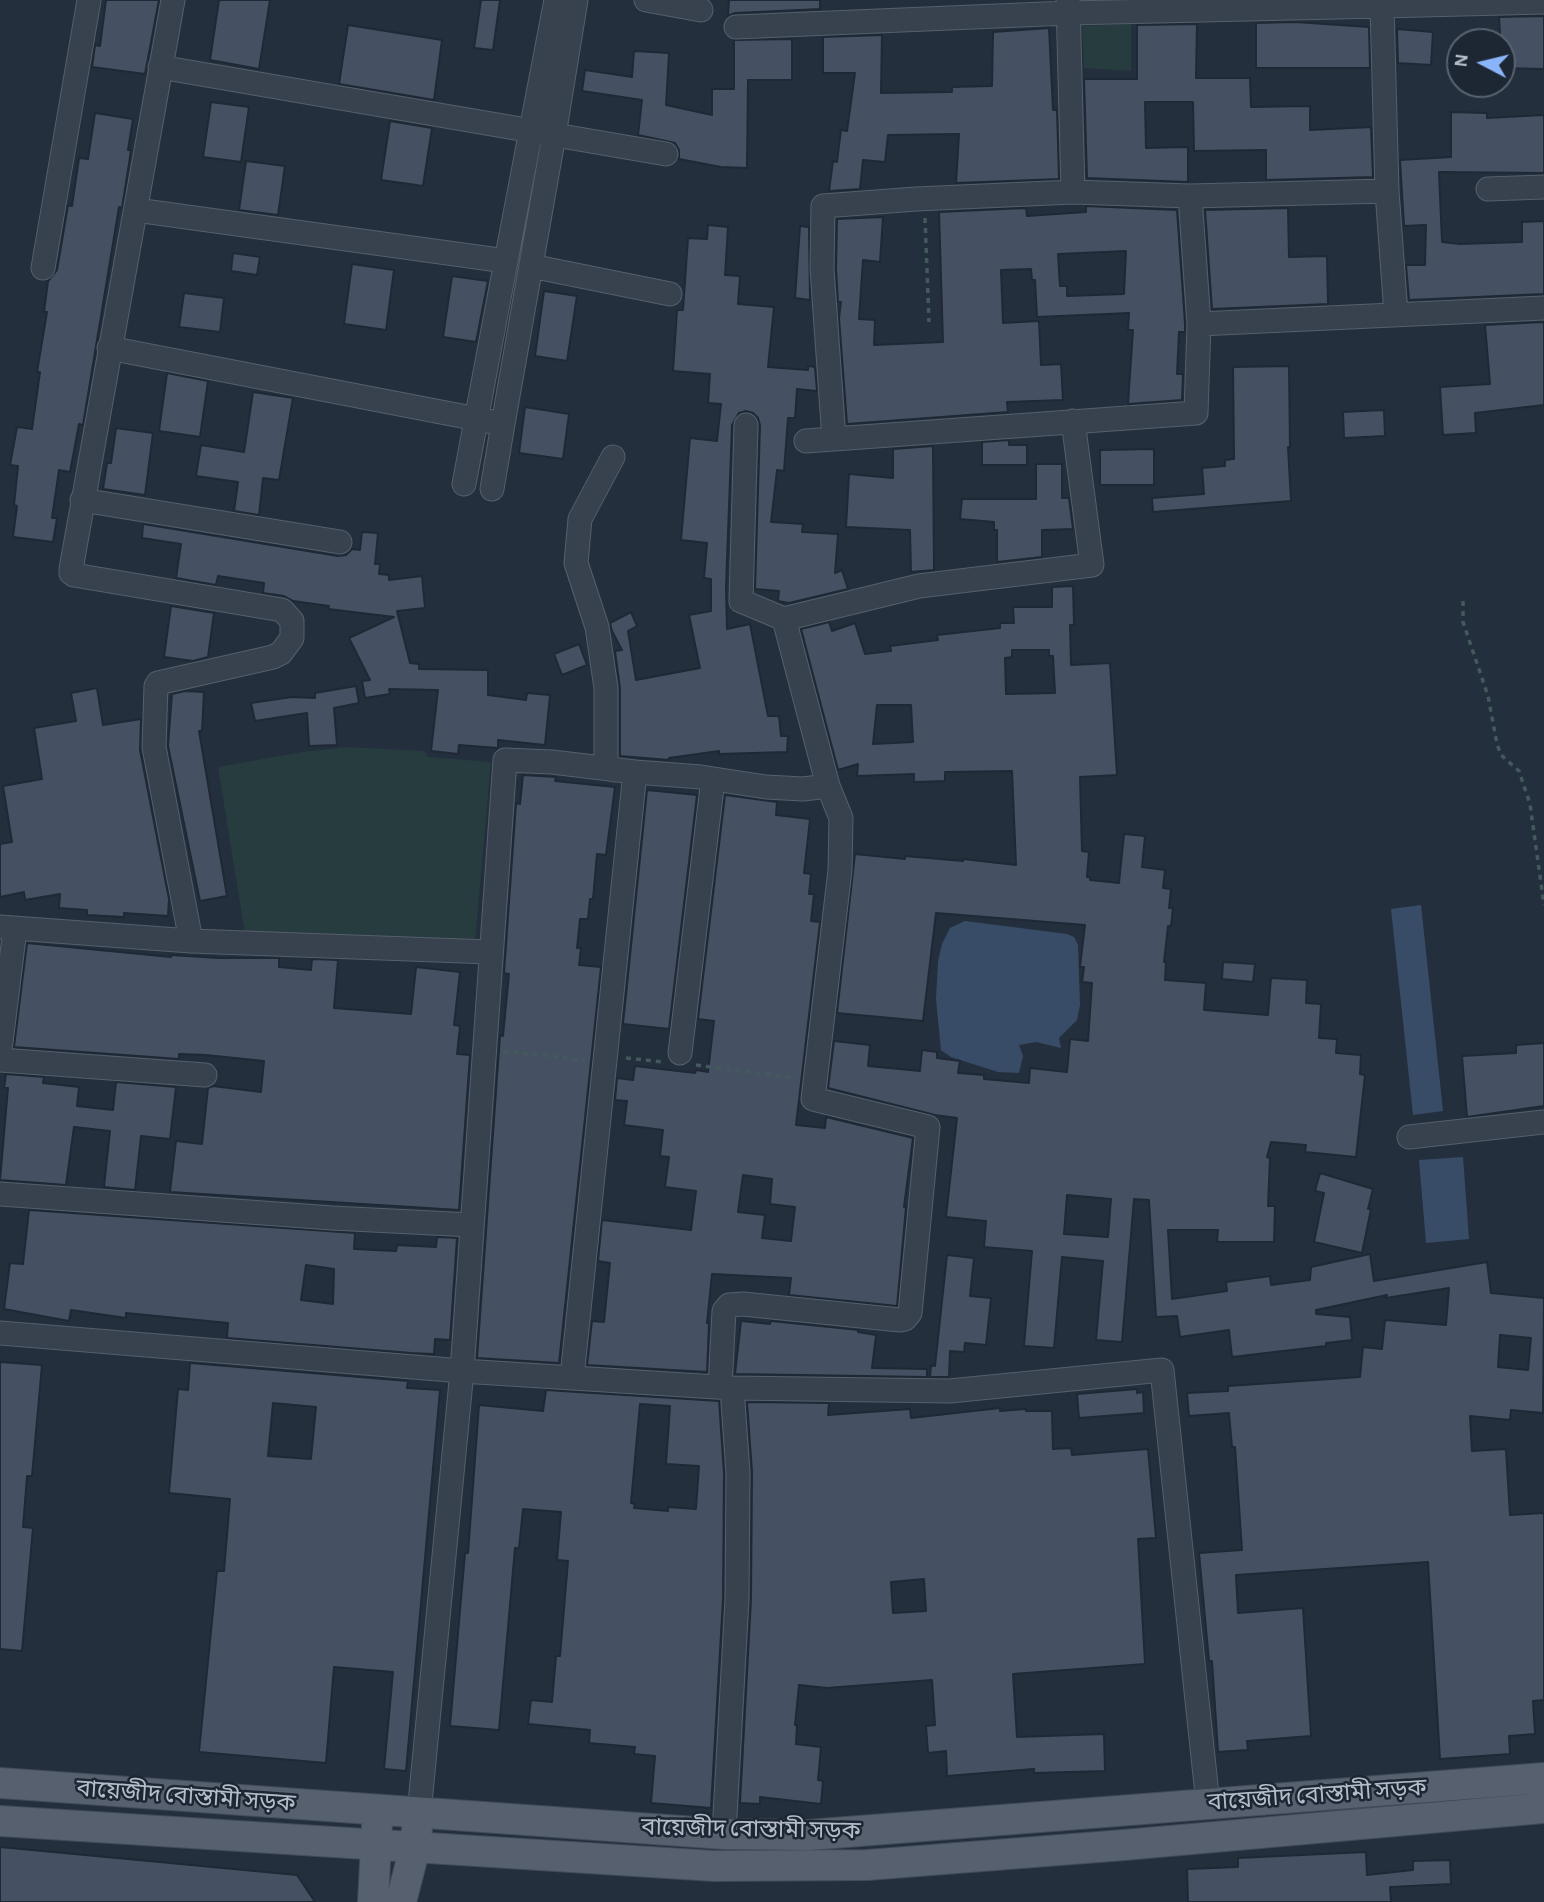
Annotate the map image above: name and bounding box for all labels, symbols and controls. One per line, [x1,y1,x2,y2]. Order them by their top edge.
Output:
north arrow [1446,28,1516,98]
text: N [1451,53,1472,68]
street label: বায়েজীদ বোস্তামী সড়ক [1206,1773,1428,1817]
street label: বায়েজীদ বোস্তামী সড়ক [75,1774,297,1818]
street label: বায়েজীদ বোস্তামী সড়ক [641,1813,861,1845]

